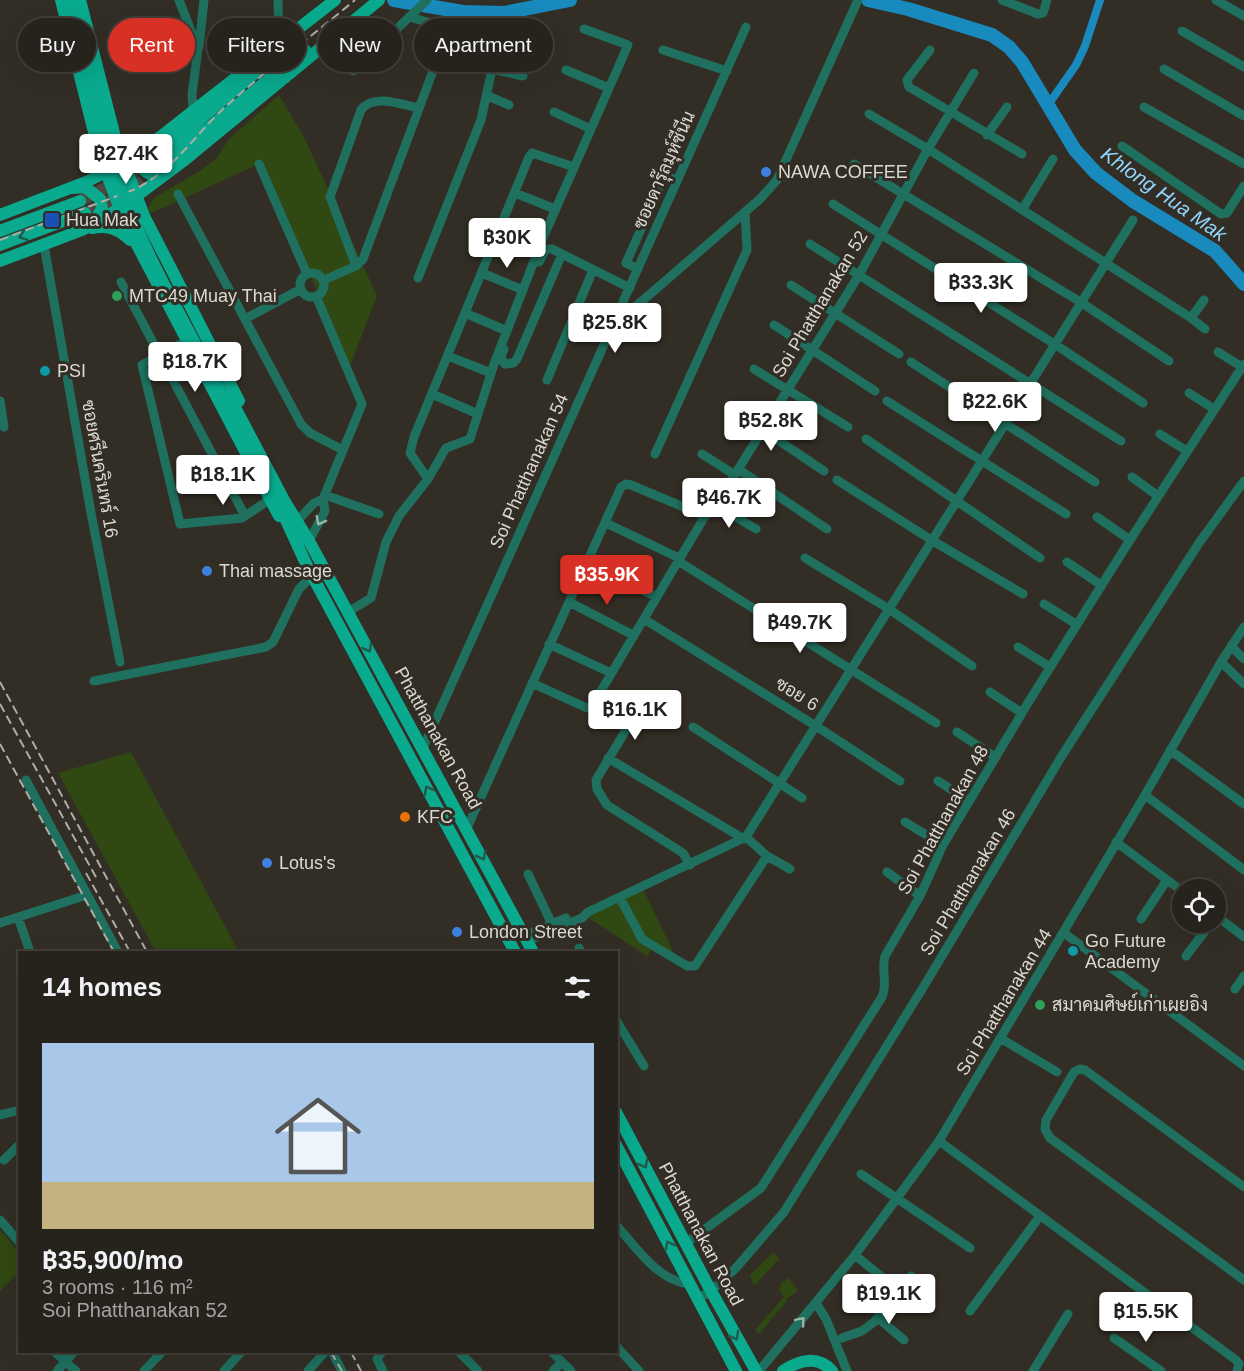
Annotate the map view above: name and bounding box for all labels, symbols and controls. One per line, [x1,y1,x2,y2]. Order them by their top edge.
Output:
chip: Buy [18,18,96,72]
chip: Rent [108,18,195,72]
chip: Filters [207,18,306,72]
chip: New [318,18,402,72]
chip: Apartment [414,18,553,72]
street label: ซอยดารุ๊ลมุห์ซีนีน [626,107,701,233]
pin: ฿27.4K [77,134,175,185]
text: ฿27.4K [93,142,159,164]
water label: Khlong Hua Mak [1097,143,1232,246]
place label: NAWA COFFEE [778,162,908,182]
marker: NAWA COFFEE [759,165,773,179]
place label: Hua Mak [66,210,139,230]
marker: Hua Mak [43,211,61,229]
pin: ฿30K [471,218,543,269]
text: ฿30K [483,226,531,248]
street label: Soi Phatthanakan 52 [768,227,872,381]
one-way arrow [18,229,29,242]
pin: ฿33.3K [932,263,1030,314]
text: ฿33.3K [948,271,1014,293]
place label: MTC49 Muay Thai [129,286,277,306]
marker: MTC49 Muay Thai [110,289,124,303]
pin: ฿25.8K [566,303,664,354]
text: ฿25.8K [582,311,648,333]
pin: ฿18.7K [146,342,244,393]
text: ฿18.7K [162,350,228,372]
place label: PSI [57,361,86,381]
marker: PSI [38,364,52,378]
pin: ฿22.6K [946,382,1044,433]
text: ฿22.6K [962,390,1028,412]
street label: Soi Phatthanakan 54 [486,391,572,551]
street label: ซอยศรีนครินทร์ 16 [78,398,125,539]
pin: ฿52.8K [722,401,820,452]
text: ฿52.8K [738,409,804,431]
pin: ฿18.1K [174,455,272,506]
text: ฿18.1K [190,463,256,485]
pin: ฿46.7K [680,478,778,529]
text: ฿46.7K [696,486,762,508]
one-way arrow [316,514,327,525]
pin: ฿35.9K [558,555,656,606]
place label: Thai massage [219,561,332,581]
text: ฿35.9K [574,563,640,585]
marker: Thai massage [200,564,214,578]
pin: ฿49.7K [751,603,849,654]
text: ฿49.7K [767,611,833,633]
one-way arrow [360,642,372,652]
street label: Phatthanakan Road [391,664,485,812]
street label: ซอย 6 [772,673,822,715]
pin: ฿16.1K [586,690,684,741]
text: ฿16.1K [602,698,668,720]
street label: Soi Phatthanakan 48 [894,742,992,898]
one-way arrow [424,786,435,796]
street label: Soi Phatthanakan 46 [916,805,1020,959]
place label: KFC [417,807,453,827]
marker: KFC [398,810,412,824]
one-way arrow [475,849,486,860]
place label: Lotus's [279,853,335,873]
marker: Lotus's [260,856,274,870]
map controls [1172,879,1226,933]
button: locate [1172,879,1226,933]
place label: London Street [469,922,582,942]
marker: London Street [450,925,464,939]
street label: Soi Phatthanakan 44 [952,925,1056,1079]
place label: Go Future Academy [1085,931,1166,972]
marker: Go Future Academy [1066,944,1080,958]
icon: filters [561,971,594,1004]
text: 14 homes [42,972,162,1002]
place label: สมาคมศิษย์เก่าเผยอิง [1052,992,1208,1015]
marker: สมาคมศิษย์เก่าเผยอิง [1033,998,1047,1012]
icon: home [264,1082,372,1190]
one-way arrow [637,1157,648,1168]
street label: Phatthanakan Road [655,1159,747,1309]
one-way arrow [664,1241,676,1252]
text: ฿35,900/mo [42,1245,183,1275]
pin: ฿19.1K [840,1274,938,1325]
text: 3 rooms · 116 m² [42,1276,193,1298]
text: ฿19.1K [856,1282,922,1304]
pin: ฿15.5K [1097,1292,1195,1343]
text: Soi Phatthanakan 52 [42,1299,228,1321]
text: ฿15.5K [1113,1300,1179,1322]
one-way arrow [794,1317,805,1328]
one-way arrow [728,1330,740,1340]

